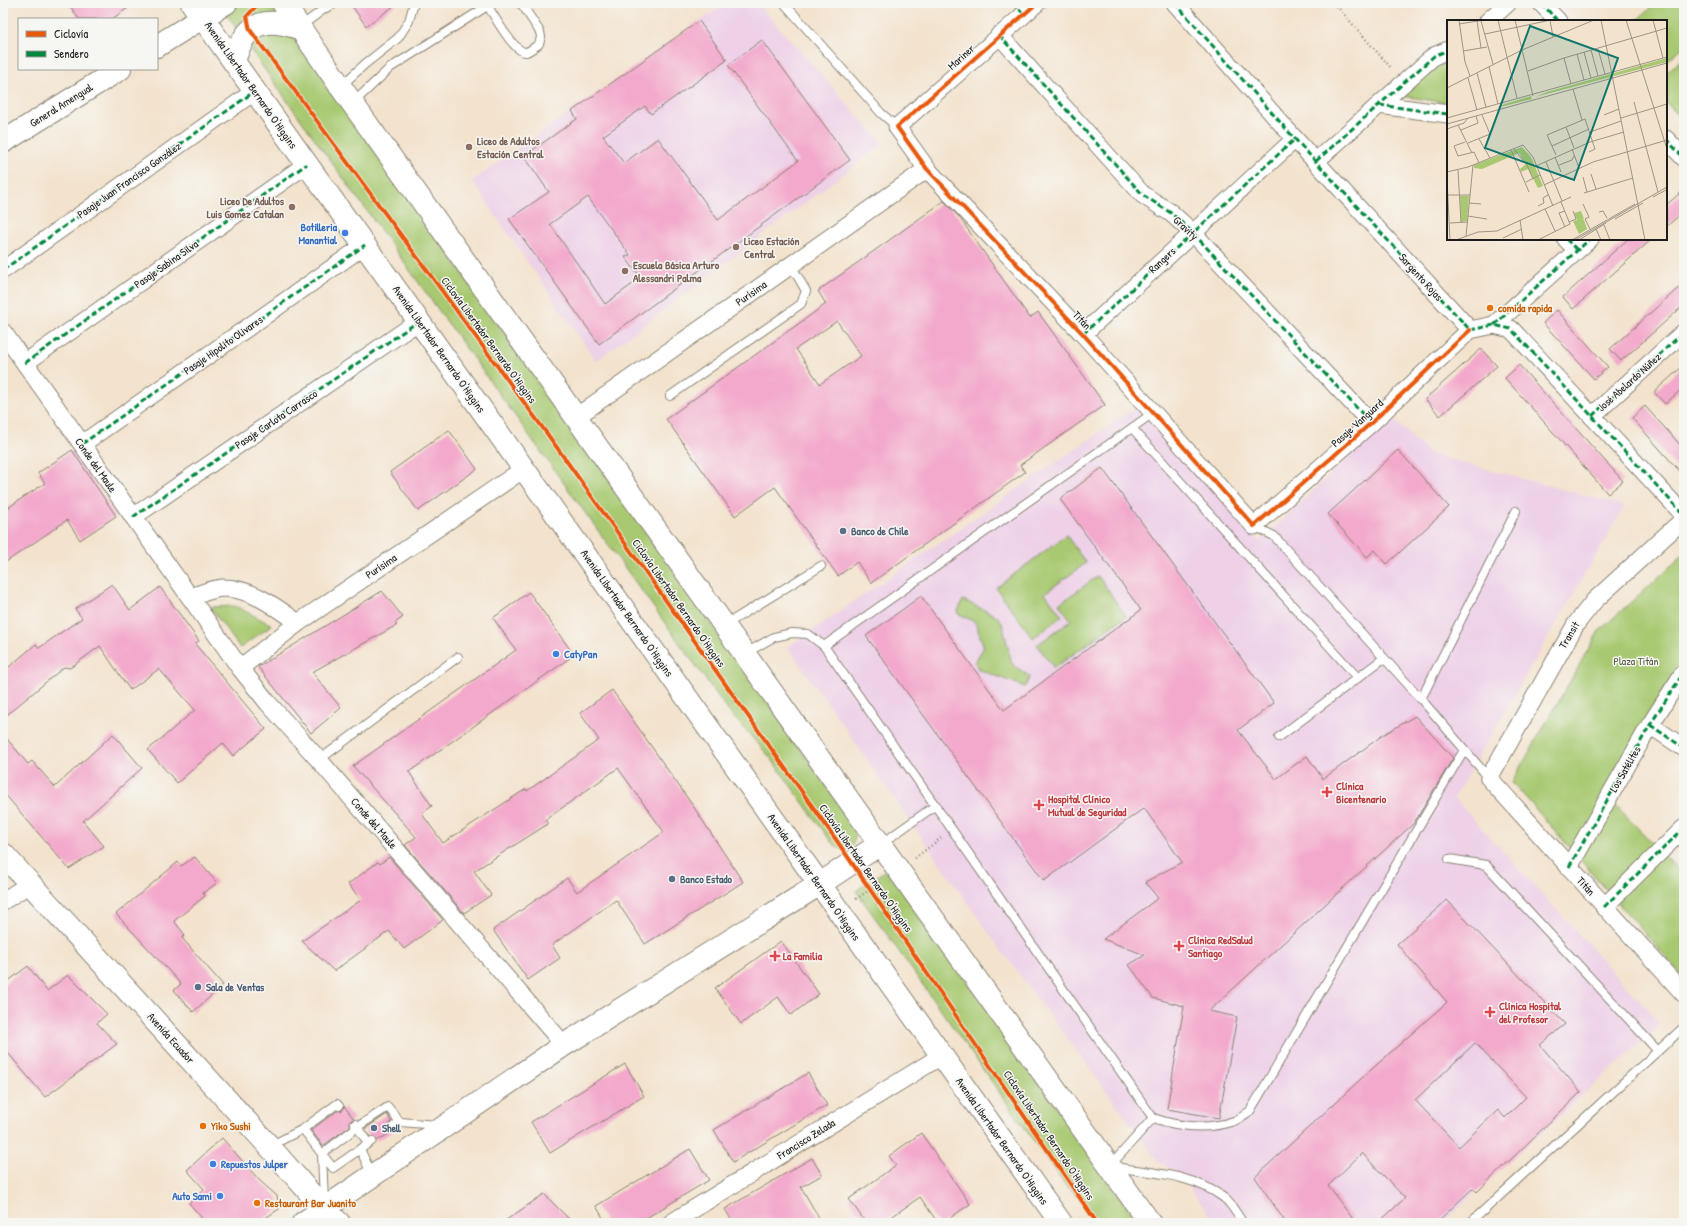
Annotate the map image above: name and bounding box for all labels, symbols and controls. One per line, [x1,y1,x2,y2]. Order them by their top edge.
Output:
legend [18,18,158,70]
street label: Avenida Libertador Bernardo O'Higgins [202,19,300,151]
inset map [1447,20,1667,240]
text: Ciclovía [54,25,88,42]
street label: Mariner [945,41,978,73]
text: Sendero [54,45,89,62]
street label: General Amengual [27,80,95,130]
place label: Liceo de Adultos Estación Central [477,134,545,161]
street label: Pasaje Juan Francisco González [74,139,184,221]
marker: Liceo de Adultos Estación Central [464,142,474,152]
place label: Liceo De Adultos Luis Gomez Catalan [207,194,285,221]
marker: Liceo De Adultos Luis Gomez Catalan [287,202,297,212]
street label: Gravity [1171,213,1202,243]
place label: Botilleria Manantial [298,220,338,247]
marker: Botilleria Manantial [340,228,350,238]
place label: Liceo Estación Central [744,234,800,261]
street label: Pasaje Sabina Silva [131,236,201,291]
marker: Liceo Estación Central [731,242,741,252]
street label: Rangers [1146,244,1178,276]
street label: Sargento Rojas [1396,250,1446,304]
place label: Escuela Básica Arturo Alessandri Palma [633,258,720,285]
marker: Escuela Básica Arturo Alessandri Palma [620,266,630,276]
street label: Ciclovía Libertador Bernardo O'Higgins [438,274,540,406]
street label: Purísima [733,277,770,309]
street label: Avenida Libertador Bernardo O'Higgins [390,283,488,415]
place label: comida rapida [1498,301,1553,316]
marker: comida rapida [1485,303,1495,313]
street label: Titán [1070,308,1094,332]
street label: Pasaje Hipolito Olivares [181,312,265,378]
street label: José Abelardo Núñez [1594,350,1664,414]
street label: Pasaje Carlota Carrasco [232,386,320,452]
street label: Pasaje Vanguard [1328,395,1386,450]
street label: Conde del Maule [72,435,120,495]
place label: Banco de Chile [851,524,909,538]
marker: Banco de Chile [838,526,848,536]
street label: Ciclovía Libertador Bernardo O'Higgins [629,536,729,670]
street label: Avenida Libertador Bernardo O'Higgins [578,547,676,679]
street label: Purísima [363,550,400,582]
street label: Transit [1555,619,1583,651]
place label: CatyPan [564,647,597,662]
marker: CatyPan [551,649,561,659]
park label: Plaza Titán [1614,654,1658,668]
street label: Los Satélites [1606,744,1644,794]
place label: Clínica Bicentenario [1336,779,1387,806]
marker: Clínica Bicentenario [1321,786,1333,798]
place label: Hospital Clínico Mutual de Seguridad [1048,792,1127,820]
street label: Conde del Maule [348,795,400,852]
marker: Hospital Clínico Mutual de Seguridad [1033,799,1045,811]
street label: Ciclovía Libertador Bernardo O'Higgins [816,801,916,935]
street label: Avenida Libertador Bernardo O'Higgins [765,811,863,943]
place label: Banco Estado [680,872,733,886]
marker: Banco Estado [667,874,677,884]
street label: Titán [1574,874,1598,898]
place label: Clínica RedSalud Santiago [1188,933,1253,961]
marker: Clínica RedSalud Santiago [1173,940,1185,952]
place label: La Familia [783,949,823,963]
marker: La Familia [770,951,780,961]
place label: Sala de Ventas [206,980,265,994]
marker: Sala de Ventas [193,982,203,992]
place label: Clínica Hospital del Profesor [1499,999,1562,1026]
marker: Clínica Hospital del Profesor [1484,1006,1496,1018]
street label: Avenida Ecuador [145,1010,198,1067]
street label: Ciclovía Libertador Bernardo O'Higgins [1000,1068,1098,1202]
street label: Avenida Libertador Bernardo O'Higgins [953,1075,1051,1207]
street label: Francisco Zelada [774,1115,838,1163]
place label: Yiko Sushi [210,1119,251,1133]
marker: Yiko Sushi [198,1121,208,1131]
place label: Shell [382,1121,402,1135]
marker: Shell [369,1123,379,1133]
place label: Repuestos Julper [221,1157,289,1172]
marker: Repuestos Julper [208,1159,218,1169]
place label: Auto Sami [172,1189,212,1203]
marker: Auto Sami [215,1191,225,1201]
place label: Restaurant Bar Juanito [265,1196,357,1210]
marker: Restaurant Bar Juanito [252,1198,262,1208]

